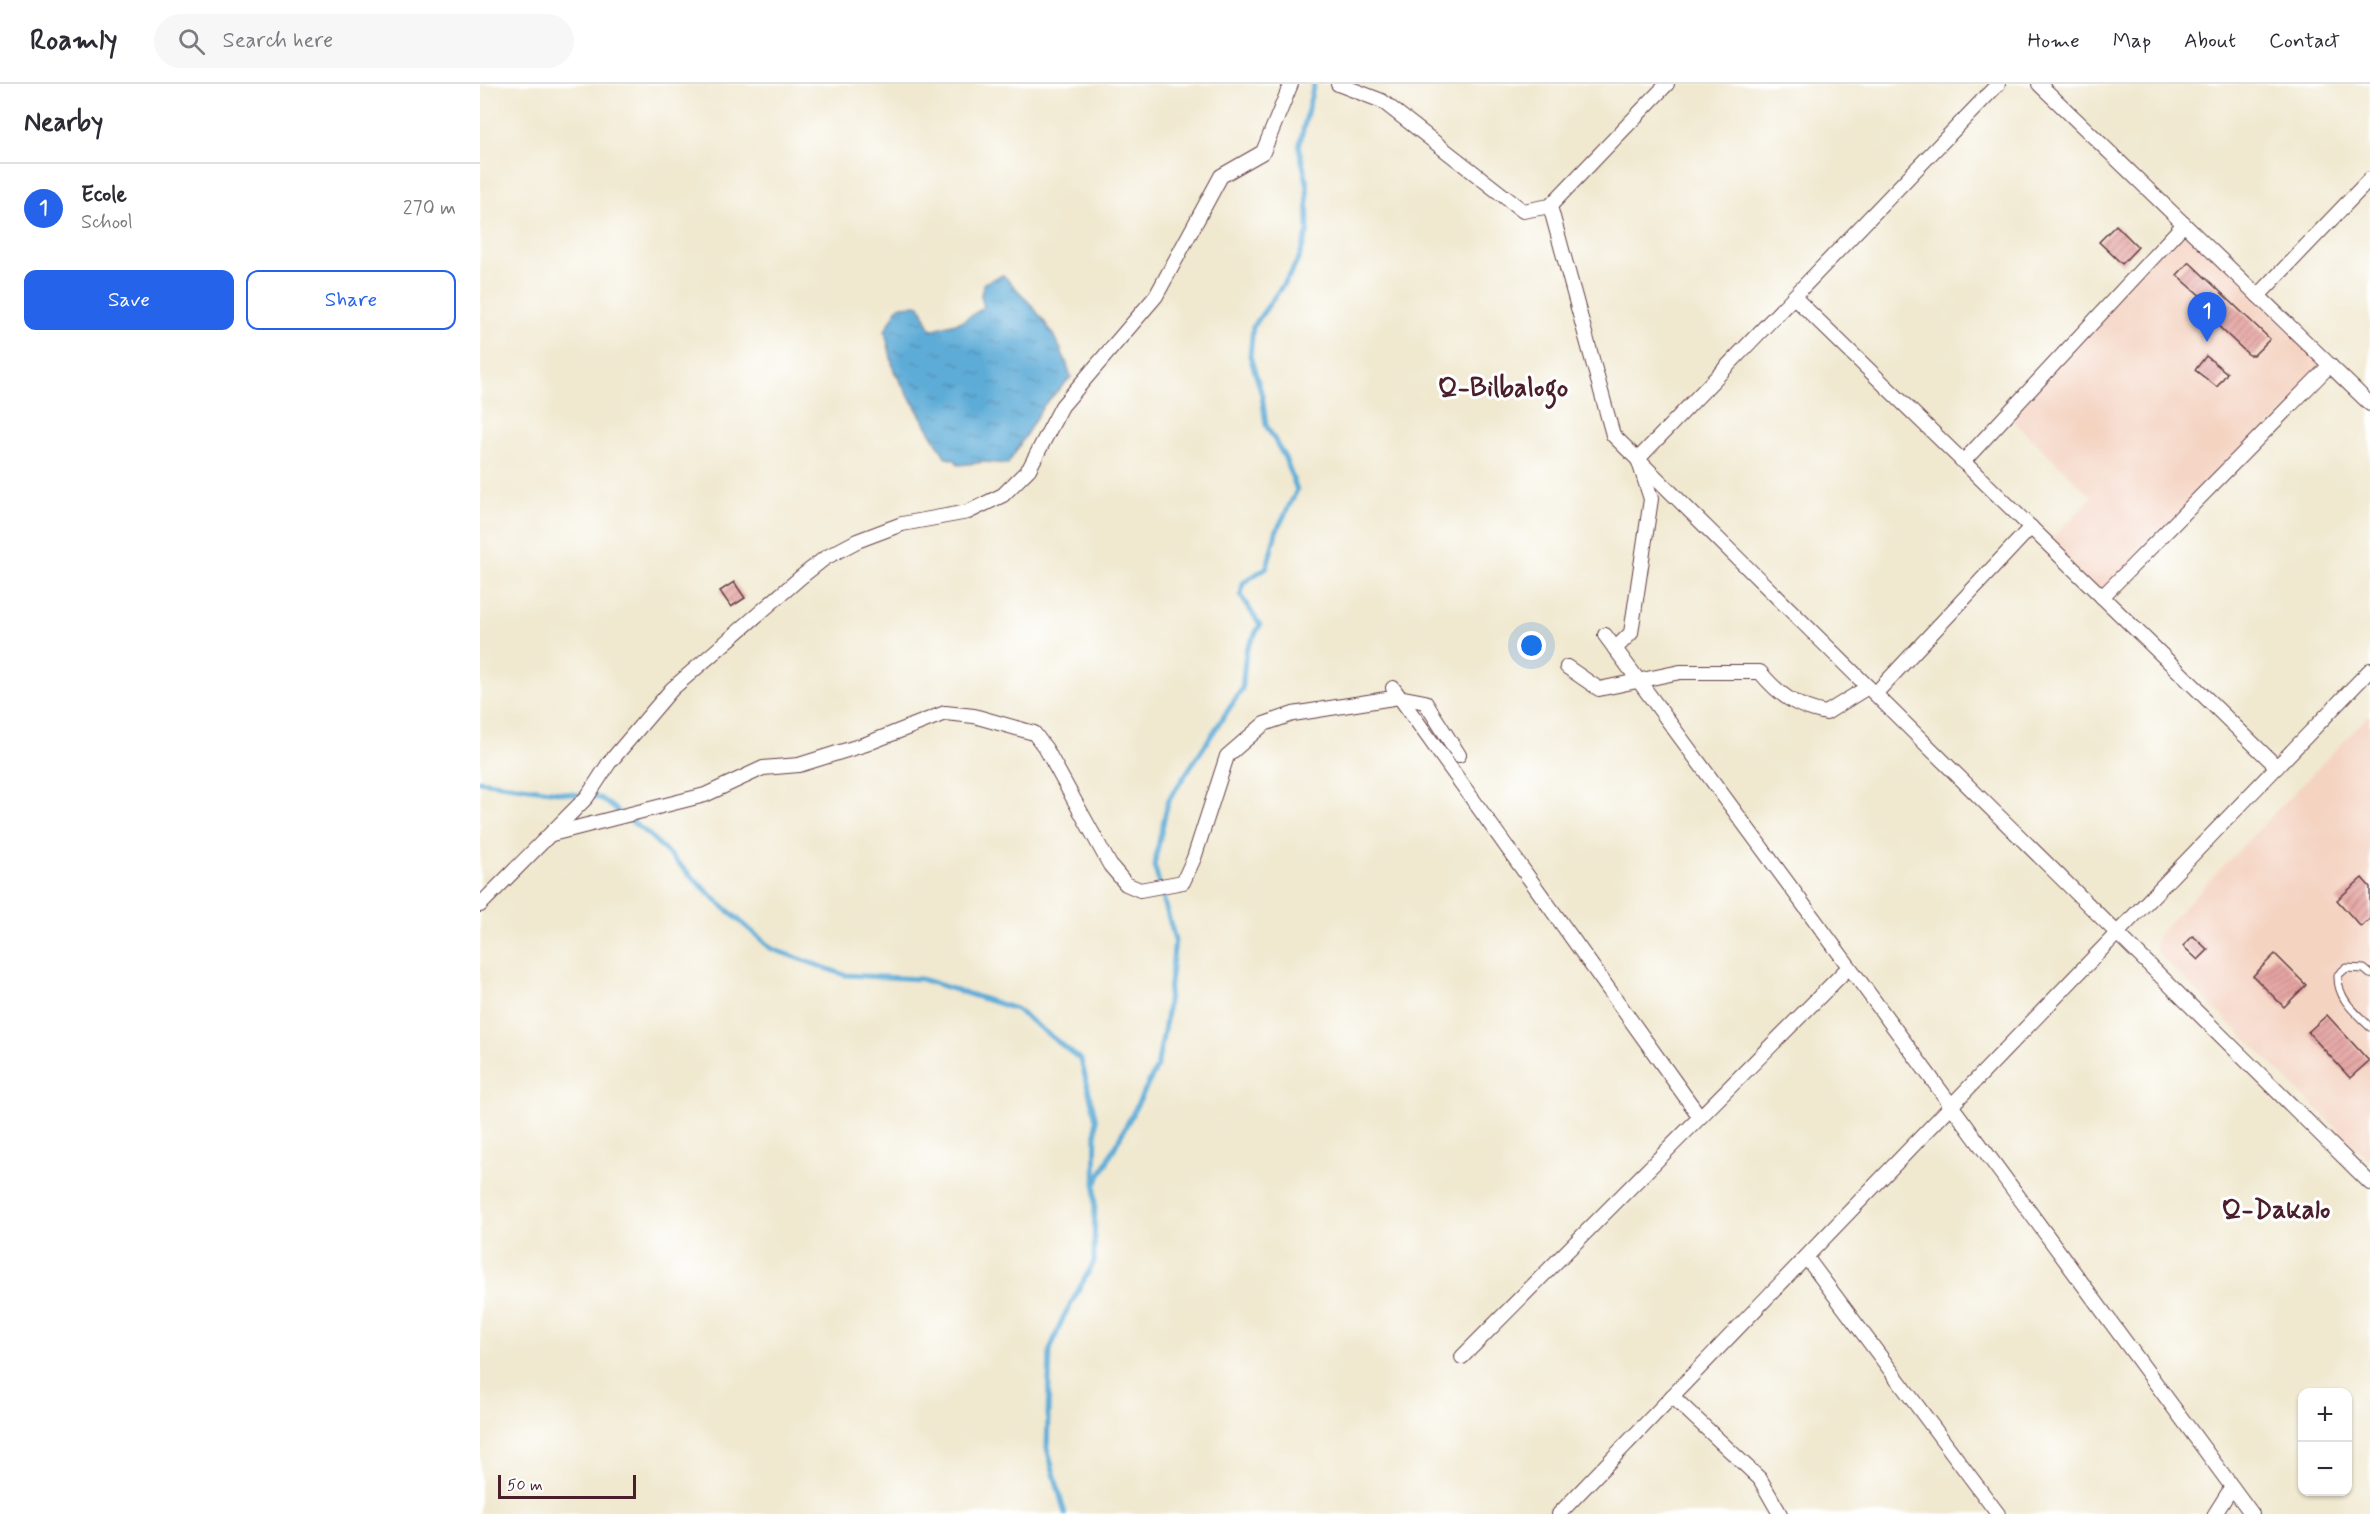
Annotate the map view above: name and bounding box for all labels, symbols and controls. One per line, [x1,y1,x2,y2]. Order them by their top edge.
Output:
search box [154,14,574,68]
text: Roamly [30,23,118,60]
icon: search [175,25,208,58]
text: Search here [223,27,333,55]
text: Home [2028,27,2080,55]
text: Map [2113,27,2151,55]
text: About [2184,27,2236,55]
text: Contact [2269,27,2340,55]
text: Nearby [24,106,103,140]
text: Ecole [81,181,127,209]
text: 1 [39,195,48,222]
text: 270 m [403,195,456,222]
text: School [81,209,133,236]
button: Save [24,270,234,330]
button: Share [246,270,456,330]
pin: 1 [2188,292,2226,342]
district label: Q-Bilbalogo [1438,371,1568,409]
your location [1517,631,1546,660]
district label: Q-Dakalo [2222,1193,2330,1228]
map controls [2298,1388,2352,1496]
button: + [2298,1388,2352,1442]
button: − [2298,1442,2352,1496]
scale bar [498,1472,636,1500]
text: 50 m [507,1475,543,1496]

